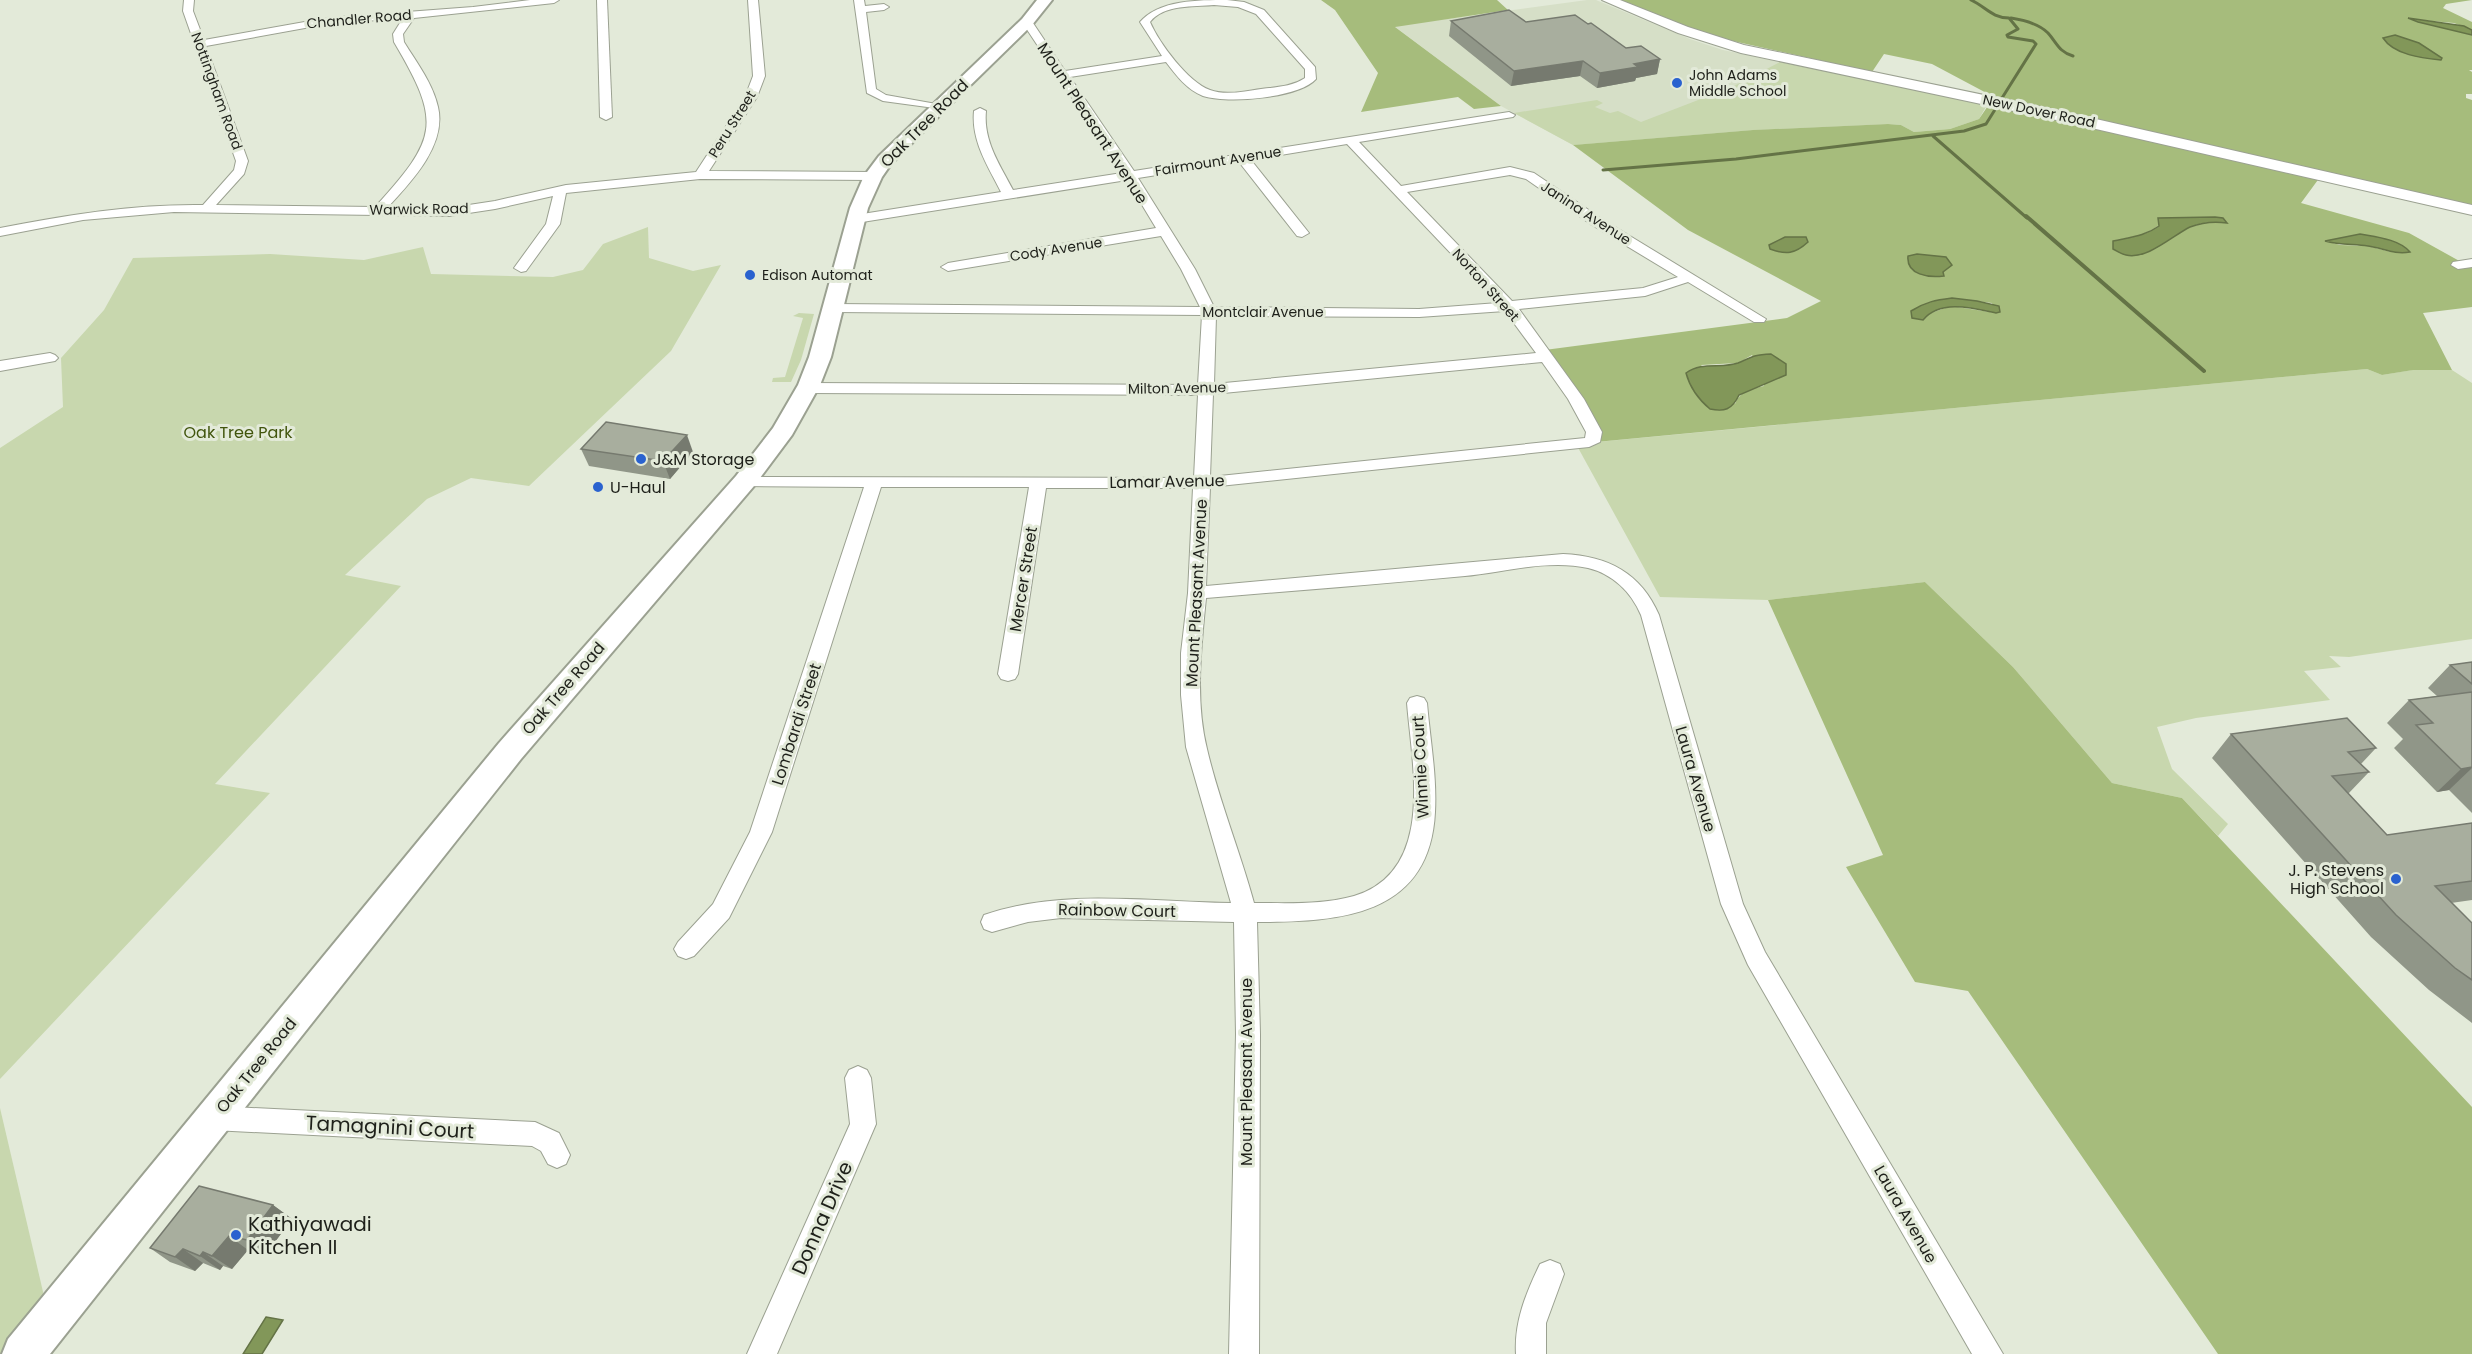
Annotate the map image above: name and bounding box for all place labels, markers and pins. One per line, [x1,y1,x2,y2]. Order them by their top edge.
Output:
place label: John Adams Middle School [1689,65,1786,101]
marker: John Adams Middle School [1670,76,1684,90]
place label: Edison Automat [762,265,873,285]
marker: Edison Automat [743,268,757,282]
place label: J&M Storage [653,448,754,471]
marker: J&M Storage [634,452,648,466]
place label: U-Haul [610,476,666,499]
marker: U-Haul [591,480,605,494]
place label: J. P. Stevens High School [2288,859,2384,900]
marker: J. P. Stevens High School [2389,872,2403,886]
place label: Kathiyawadi Kitchen II [248,1210,372,1261]
marker: Kathiyawadi Kitchen II [229,1228,243,1242]

